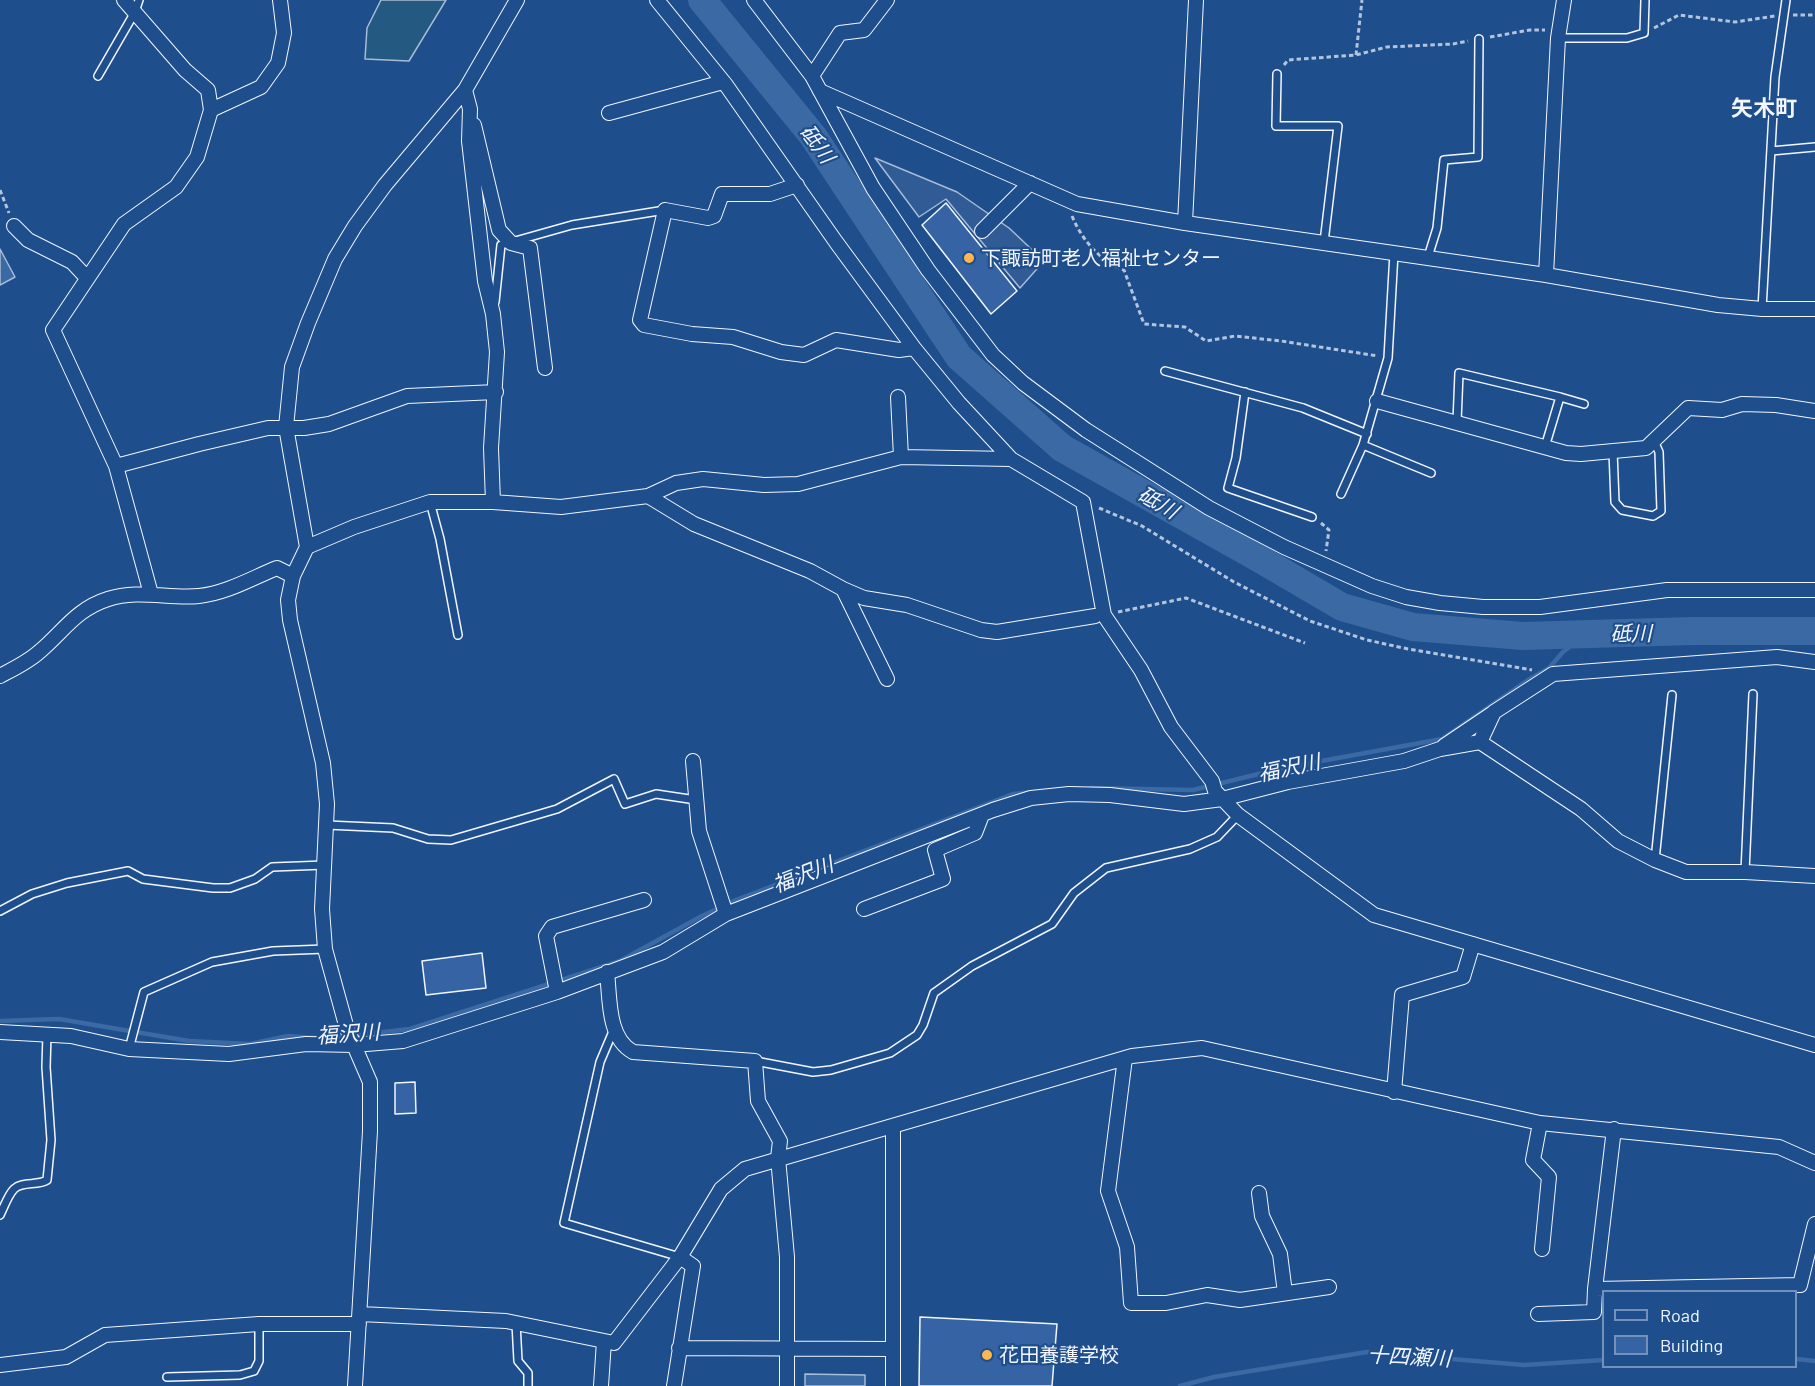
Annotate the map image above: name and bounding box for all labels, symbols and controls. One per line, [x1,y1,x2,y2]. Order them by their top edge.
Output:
district label: 矢木町 [1731,96,1797,122]
water label: 砥川 [794,120,840,168]
place label: 下諏訪町老人福祉センター [981,246,1221,270]
marker: 下諏訪町老人福祉センター [962,251,976,265]
water label: 砥川 [1134,482,1182,524]
water label: 砥川 [1610,621,1652,647]
water label: 福沢川 [1256,749,1322,787]
water label: 福沢川 [769,852,837,898]
water label: 福沢川 [316,1019,380,1049]
legend [1602,1290,1797,1368]
text: Road [1660,1304,1700,1326]
text: Building [1660,1334,1723,1356]
water label: 十四瀬川 [1366,1342,1452,1372]
place label: 花田養護学校 [999,1343,1119,1367]
marker: 花田養護学校 [980,1348,994,1362]

